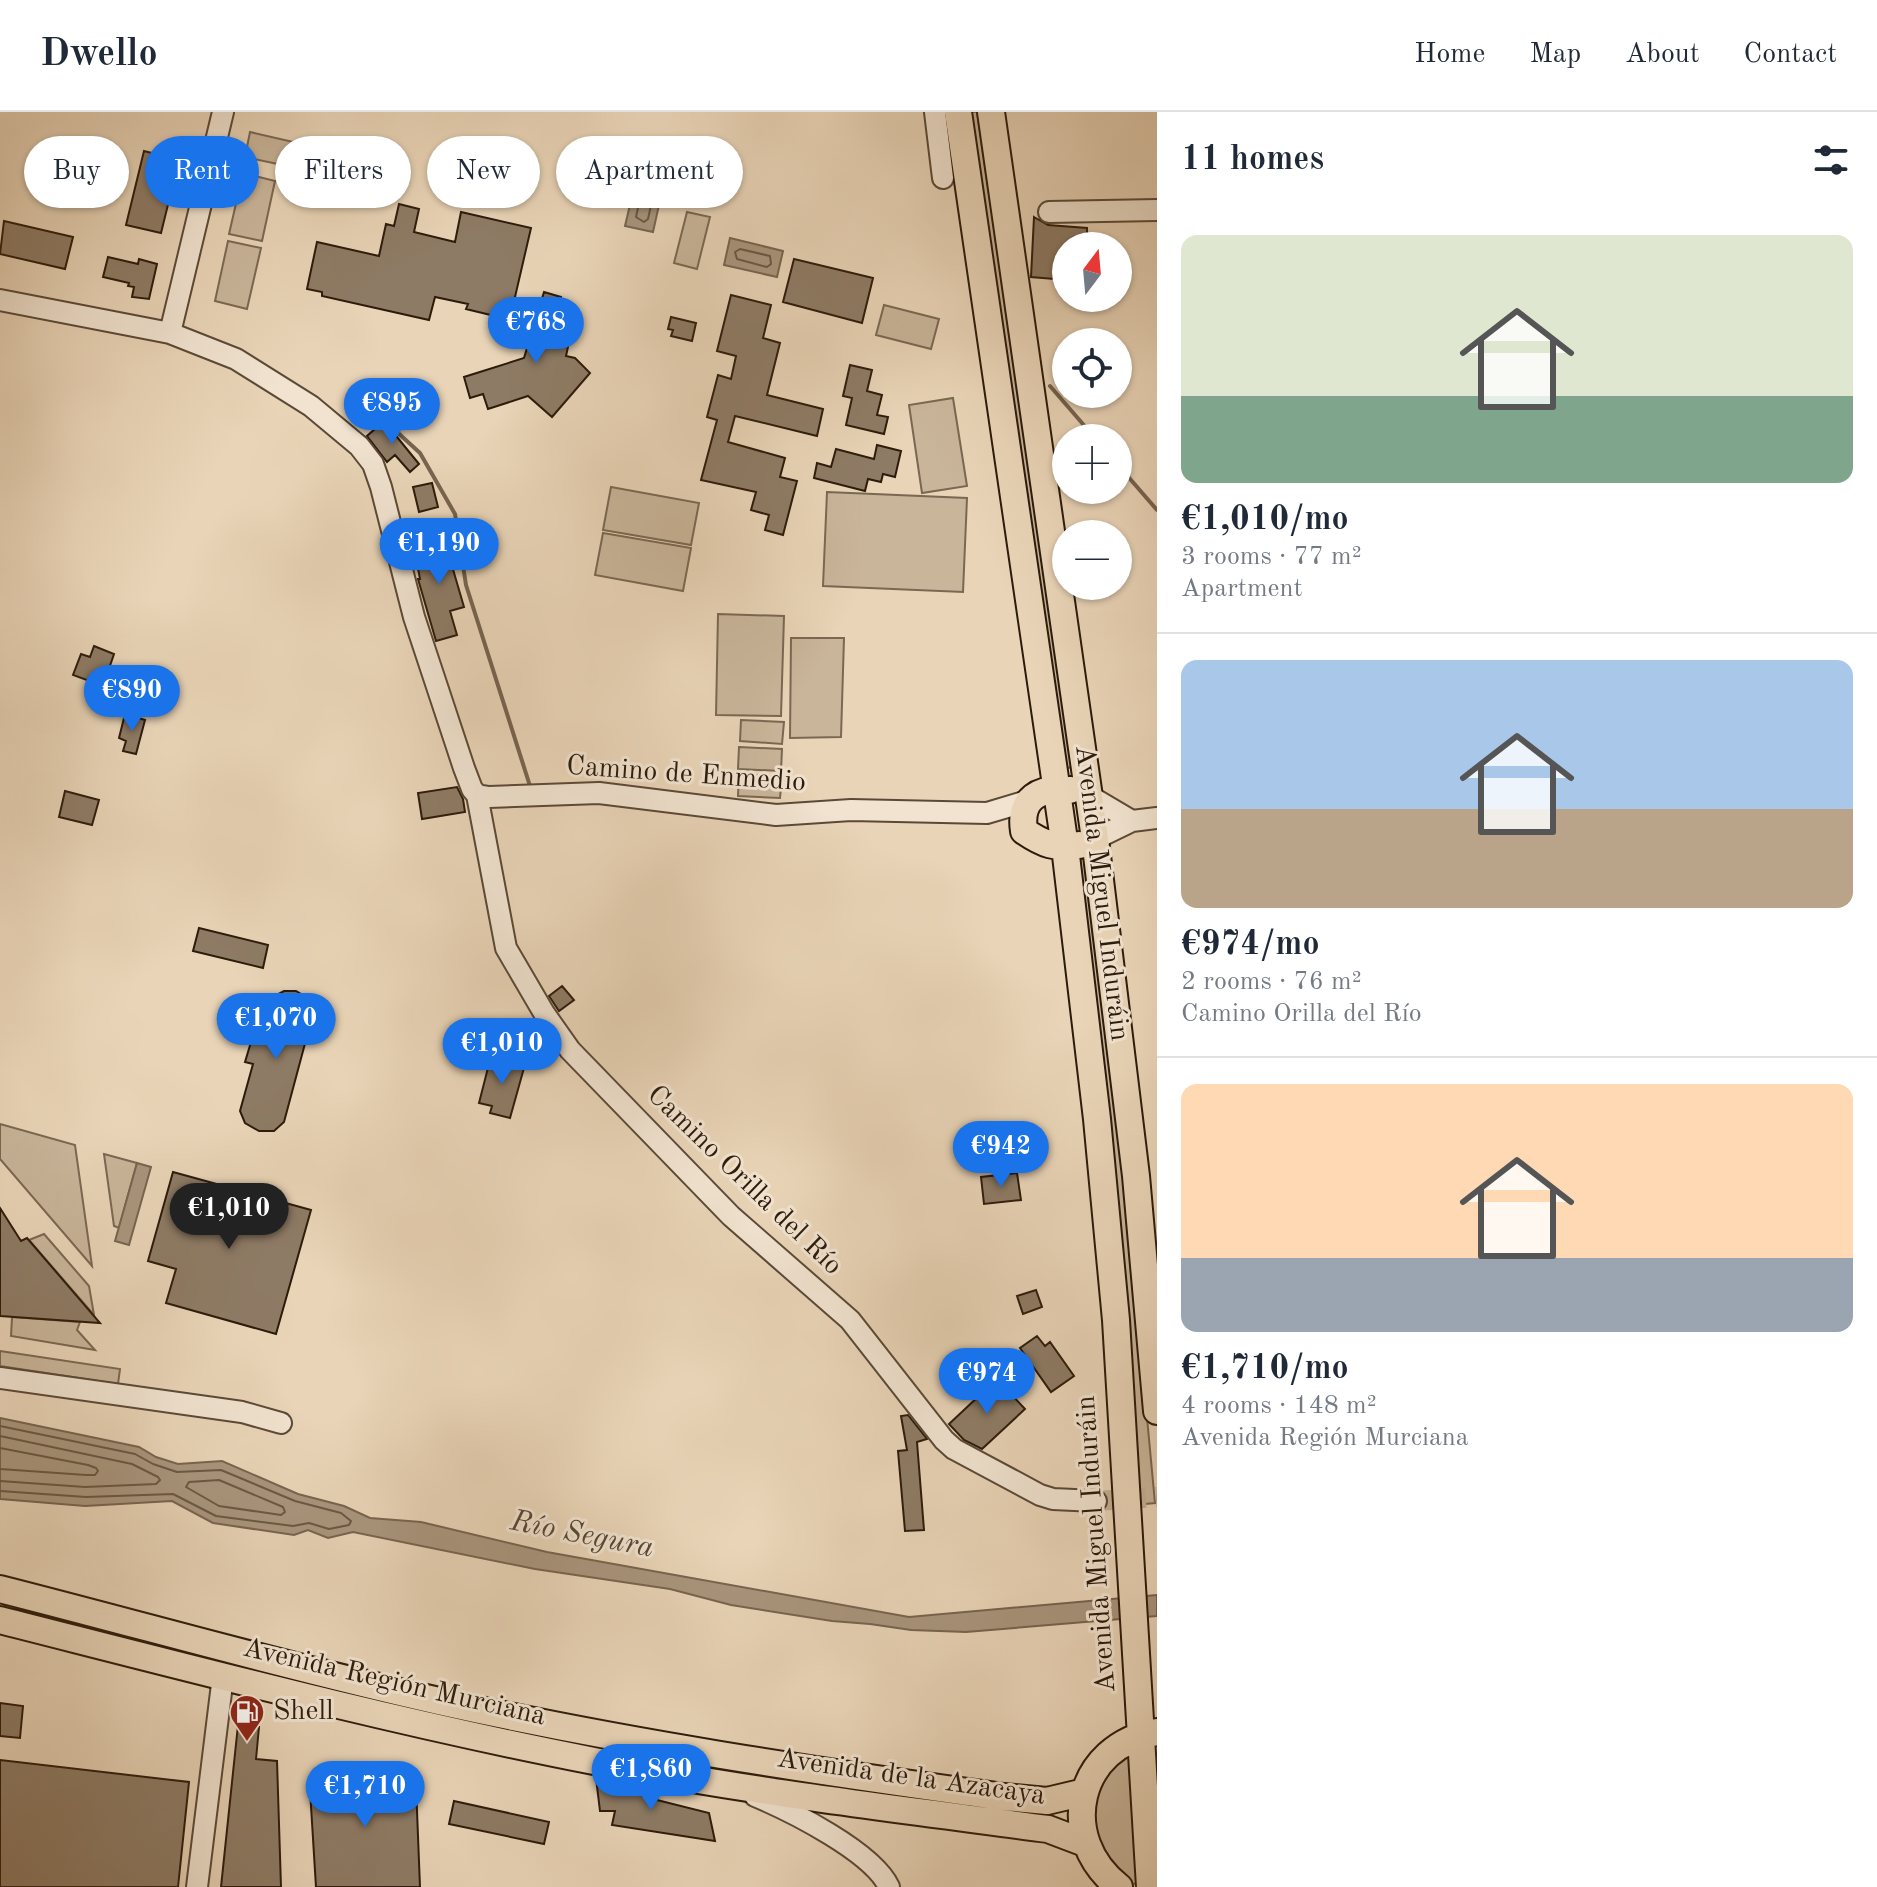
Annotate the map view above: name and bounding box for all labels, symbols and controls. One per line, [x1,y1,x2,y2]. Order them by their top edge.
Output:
text: Dwello [40,36,158,74]
text: Home [1414,41,1485,69]
text: Map [1529,41,1581,69]
text: About [1625,41,1700,69]
text: Contact [1744,41,1837,69]
chip: Buy [24,136,129,208]
chip: Rent [145,136,259,208]
chip: Filters [275,136,411,208]
chip: New [427,136,540,208]
chip: Apartment [556,136,743,208]
icon: filters [1809,138,1853,182]
text: 11 homes [1181,143,1324,177]
north arrow [1052,232,1132,312]
map controls [1052,232,1132,600]
icon: home [1445,287,1589,431]
pin: €768 [489,297,583,365]
text: €768 [506,310,566,336]
button: locate [1052,328,1132,408]
pin: €895 [345,378,439,446]
text: €895 [362,391,422,417]
button: + [1052,424,1132,504]
text: €1,010/mo [1181,503,1349,537]
pin: €1,190 [374,518,504,586]
button: − [1052,520,1132,600]
text: €1,190 [398,531,480,557]
text: 3 rooms · 77 m² [1181,544,1362,570]
text: Apartment [1181,576,1303,602]
pin: €890 [85,665,179,733]
text: €890 [102,678,162,704]
icon: home [1445,712,1589,856]
street label: Avenida Miguel Induráin [1069,743,1133,1043]
street label: Camino de Enmedio [565,753,807,797]
text: €974/mo [1181,928,1320,962]
text: 2 rooms · 76 m² [1181,969,1362,995]
pin: €1,070 [211,993,341,1061]
text: Camino Orilla del Río [1181,1001,1422,1027]
text: €1,070 [235,1006,317,1032]
pin: €1,010 [437,1018,567,1086]
text: €1,010 [461,1031,543,1057]
street label: Camino Orilla del Río [641,1081,847,1281]
pin: €942 [954,1121,1048,1189]
text: €942 [971,1134,1031,1160]
icon: home [1445,1136,1589,1280]
pin: €1,010 [164,1183,294,1251]
text: €1,010 [188,1196,270,1222]
pin: €974 [940,1348,1034,1416]
text: €1,710/mo [1181,1352,1349,1386]
text: €974 [957,1361,1017,1387]
text: 4 rooms · 148 m² [1181,1393,1377,1419]
street label: Avenida Miguel Induráin [1073,1394,1121,1694]
text: Avenida Región Murciana [1181,1425,1469,1451]
water label: Río Segura [507,1506,656,1564]
street label: Avenida Región Murciana [240,1635,548,1732]
fuel station icon: Shell [228,1693,266,1743]
place label: Shell [273,1698,334,1726]
pin: €1,860 [586,1744,716,1812]
street label: Avenida de la Azacaya [775,1745,1047,1811]
text: €1,860 [610,1757,692,1783]
pin: €1,710 [300,1761,430,1829]
text: €1,710 [324,1774,406,1800]

